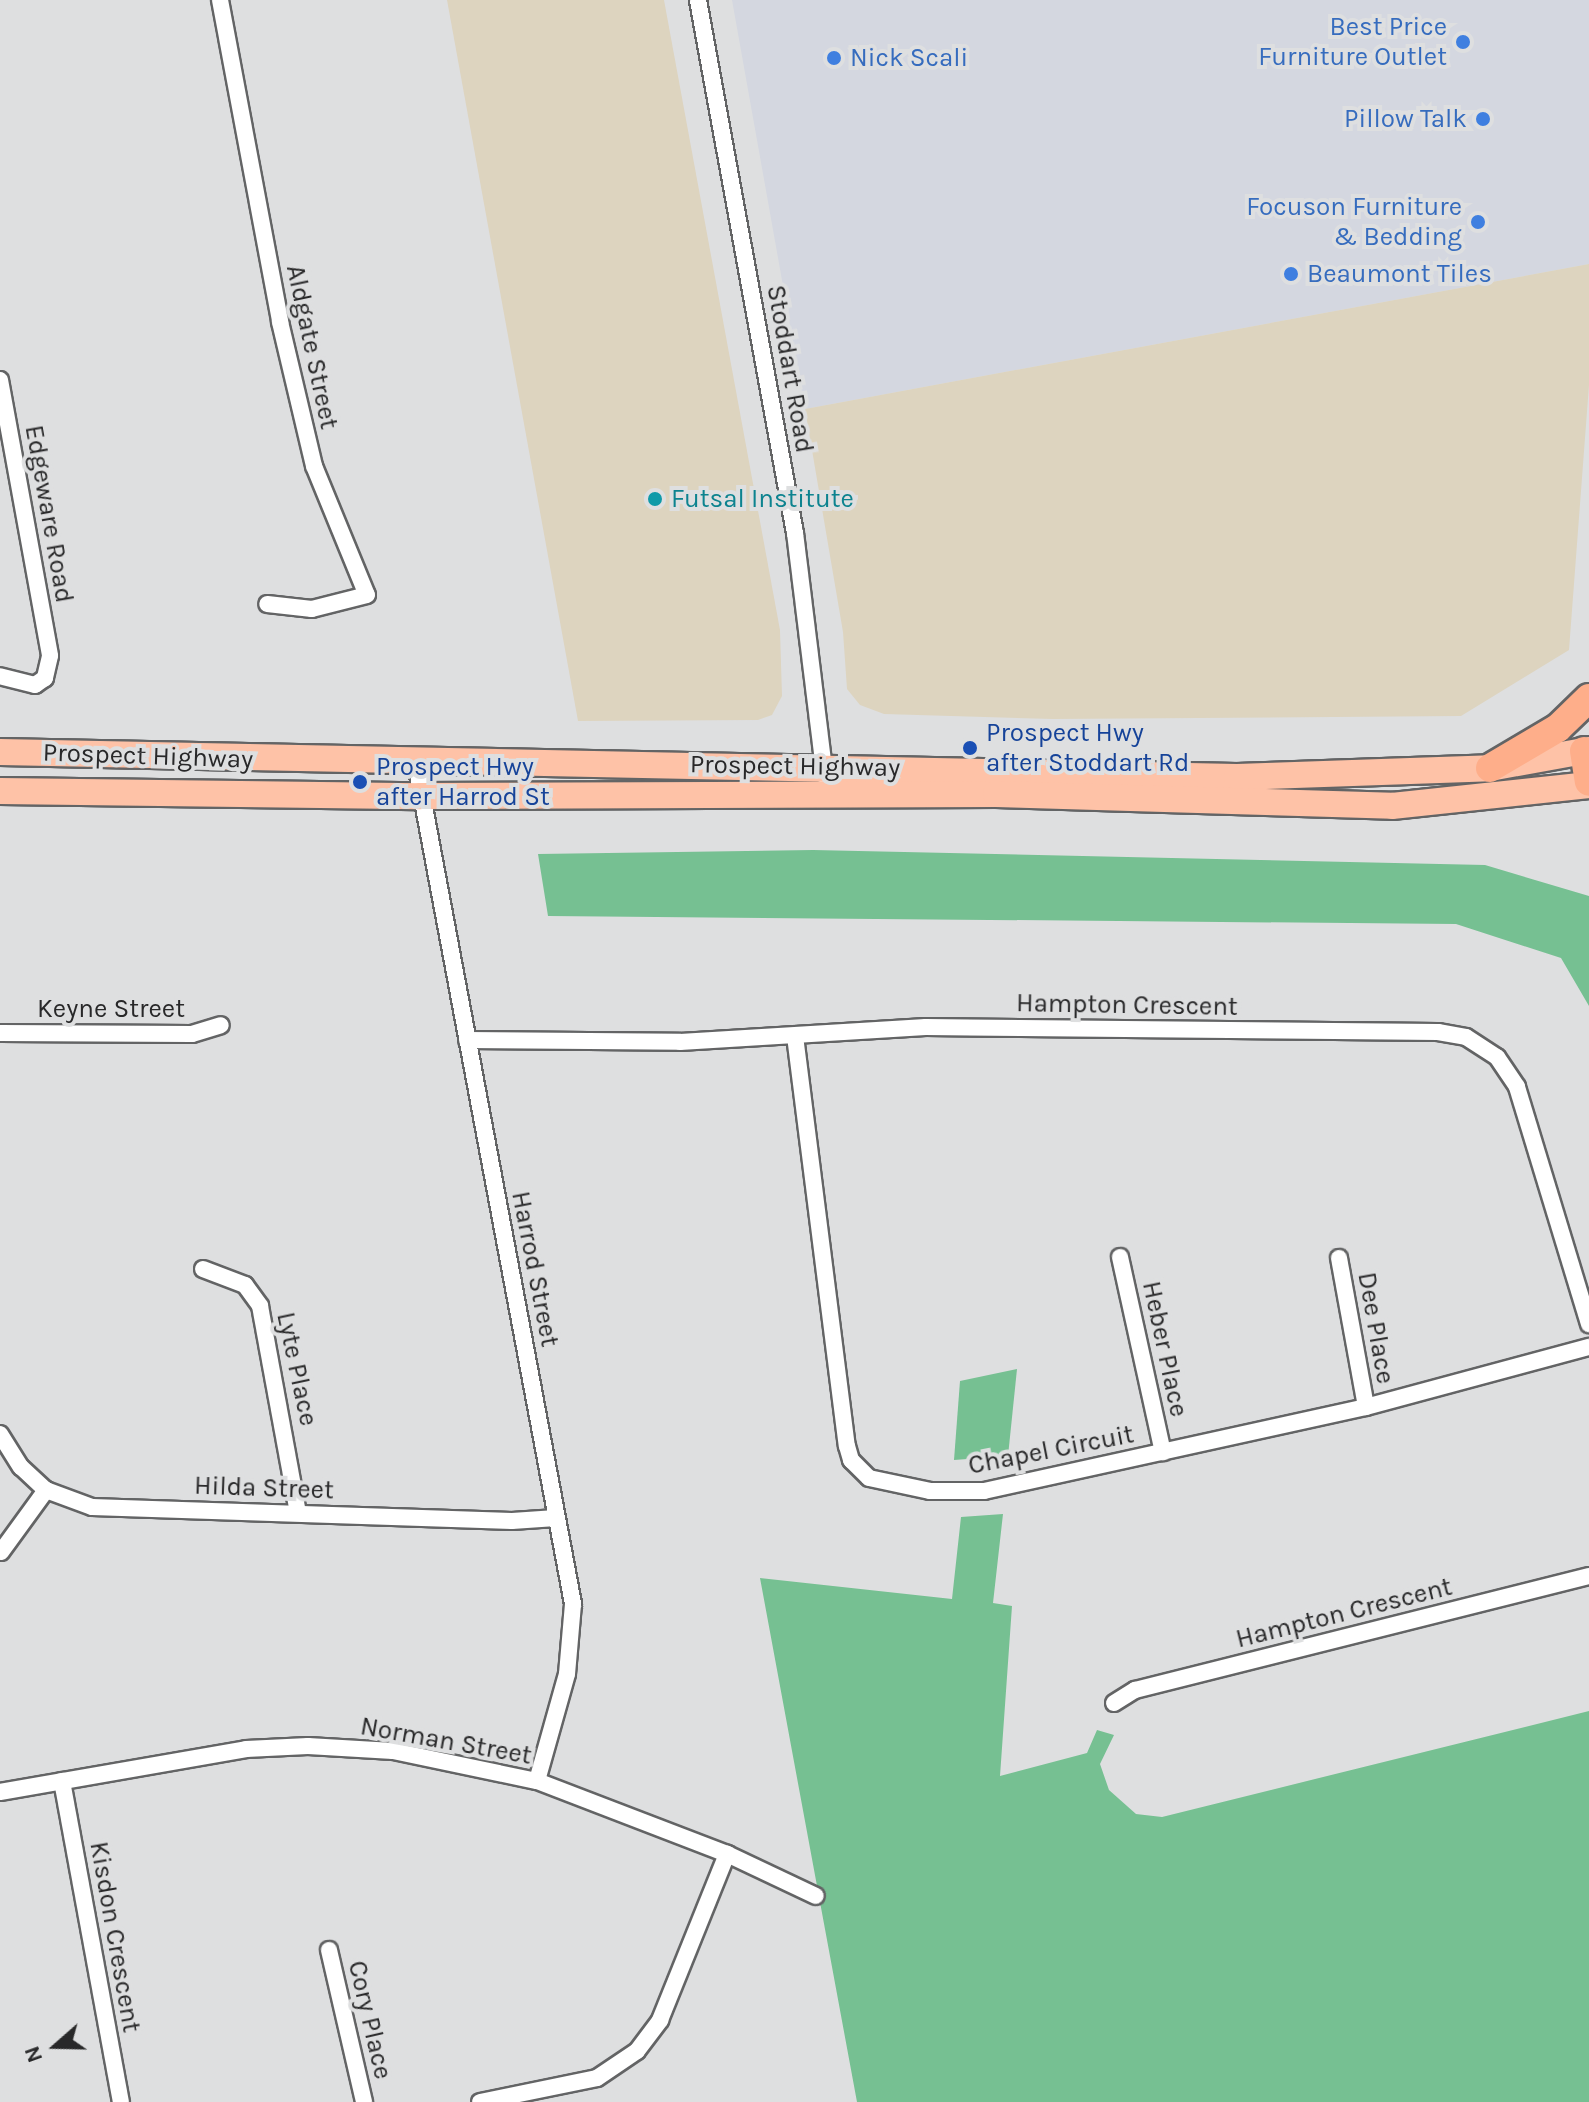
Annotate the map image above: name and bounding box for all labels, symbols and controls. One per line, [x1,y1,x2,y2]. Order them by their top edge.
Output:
place label: Best Price Furniture Outlet [1258,11,1447,72]
marker: Best Price Furniture Outlet [1454,33,1472,51]
place label: Nick Scali [850,42,968,74]
marker: Nick Scali [825,49,843,67]
place label: Pillow Talk [1344,103,1467,135]
marker: Pillow Talk [1474,110,1492,128]
place label: Focuson Furniture & Bedding [1246,191,1462,252]
marker: Focuson Furniture & Bedding [1469,213,1487,231]
place label: Beaumont Tiles [1307,258,1492,290]
street label: Aldgate Street [279,262,345,432]
marker: Beaumont Tiles [1282,265,1300,283]
street label: Stoddart Road [760,283,820,455]
street label: Edgeware Road [18,423,80,605]
place label: Futsal Institute [671,483,854,515]
marker: Futsal Institute [646,490,664,508]
place label: Prospect Hwy after Stoddart Rd [986,717,1189,778]
street label: Prospect Highway [42,737,254,775]
marker: Prospect Hwy after Stoddart Rd [961,739,979,757]
street label: Prospect Highway [690,749,900,783]
place label: Prospect Hwy after Harrod St [376,751,550,812]
marker: Prospect Hwy after Harrod St [351,773,369,791]
street label: Hampton Crescent [1016,987,1238,1023]
street label: Keyne Street [37,993,185,1025]
street label: Harrod Street [505,1189,565,1349]
street label: Dee Place [1351,1270,1401,1386]
street label: Heber Place [1135,1278,1195,1420]
street label: Lyte Place [270,1309,324,1429]
street label: Chapel Circuit [966,1419,1136,1481]
street label: Hilda Street [194,1470,334,1506]
street label: Hampton Crescent [1233,1571,1455,1655]
street label: Norman Street [358,1711,534,1771]
street label: Kisdon Crescent [83,1839,147,2035]
street label: Cory Place [341,1958,399,2082]
north arrow [16,2006,96,2086]
text: N [19,2042,48,2066]

